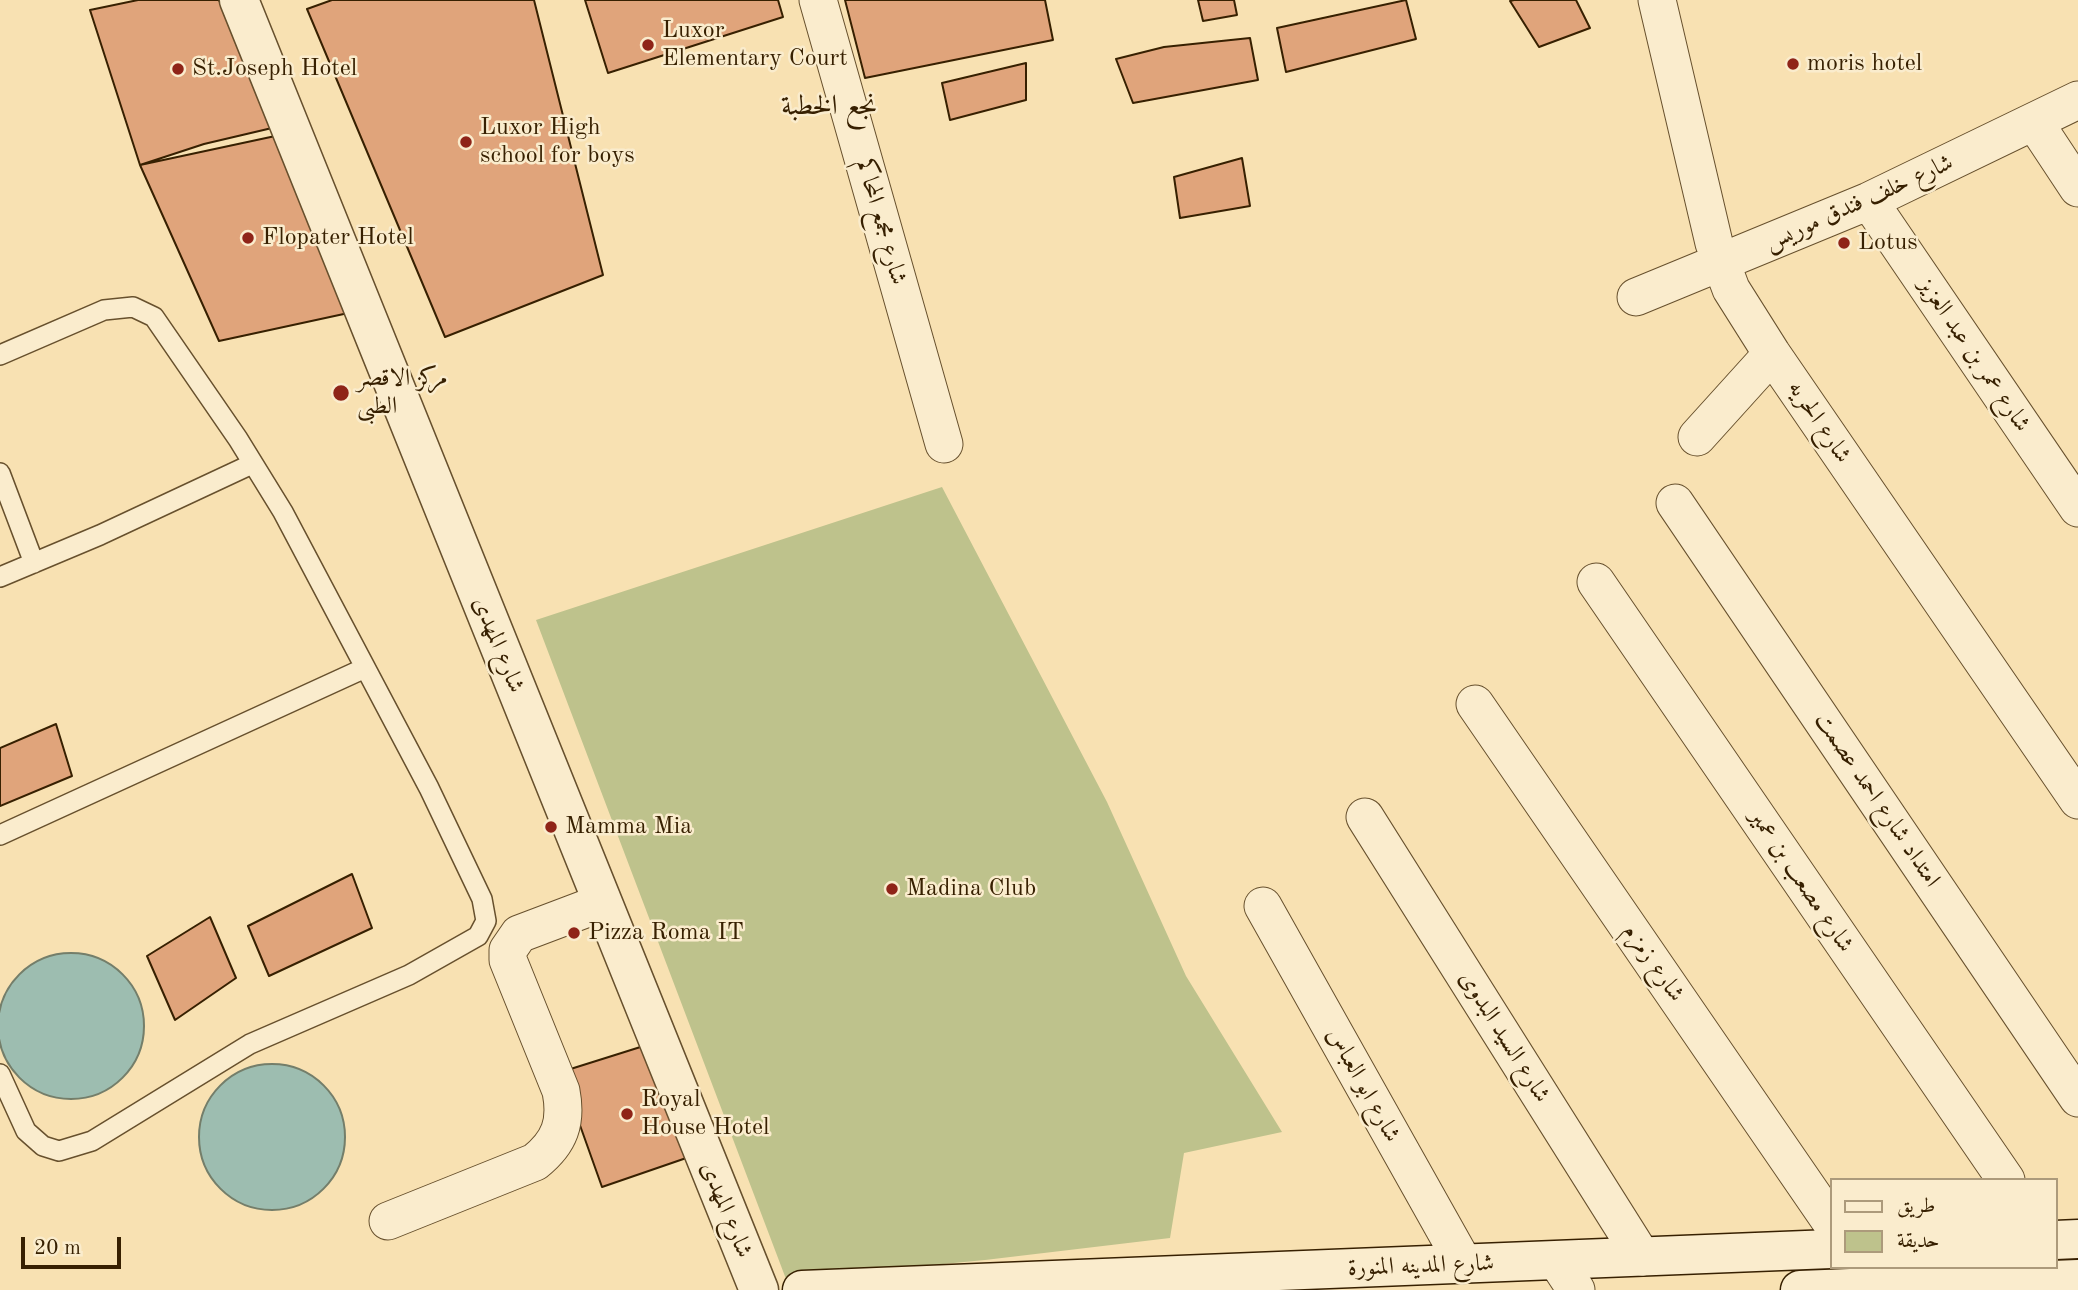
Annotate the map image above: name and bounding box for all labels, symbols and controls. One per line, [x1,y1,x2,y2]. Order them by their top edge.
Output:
place label: Luxor Elementary Court [662,17,848,73]
marker: Luxor Elementary Court [640,37,656,53]
place label: moris hotel [1807,50,1922,78]
place label: St.Joseph Hotel [192,55,357,83]
marker: moris hotel [1785,56,1801,72]
marker: St.Joseph Hotel [170,61,186,77]
district label: نجع الخطبة [781,90,877,124]
place label: Luxor High school for boys [480,114,635,170]
marker: Luxor High school for boys [458,134,474,150]
street label: شارع خلف فندق موريس [1760,148,1958,258]
street label: شارع مجمع المحاكم [849,156,913,288]
place label: Flopater Hotel [262,224,414,252]
place label: Lotus [1858,229,1918,257]
marker: Flopater Hotel [240,230,256,246]
marker: Lotus [1836,235,1852,251]
street label: شارع عمر بن عبد العزيز [1912,272,2036,438]
place label: مركز الاقصر الطبى [357,365,447,421]
street label: شارع الحريه [1781,375,1857,469]
marker: مركز الاقصر الطبى [331,383,351,403]
street label: شارع المهدى [466,593,530,697]
street label: امتداد شارع احمد عصمت [1808,707,1946,893]
street label: شارع مصعب بن عمير [1743,804,1859,958]
place label: Mamma Mia [565,813,692,841]
marker: Mamma Mia [543,819,559,835]
place label: Madina Club [906,875,1036,903]
marker: Madina Club [884,881,900,897]
place label: Pizza Roma IT [588,919,744,947]
street label: شارع زمزم [1616,919,1690,1007]
marker: Pizza Roma IT [566,925,582,941]
street label: شارع السيد البدوى [1452,966,1556,1108]
street label: شارع ابو العباس [1320,1023,1406,1147]
place label: Royal House Hotel [641,1086,770,1142]
marker: Royal House Hotel [619,1106,635,1122]
street label: شارع المهدى [694,1158,758,1262]
legend [1829,1178,2057,1269]
text: طريق [1897,1196,1935,1217]
scale bar [24,1224,124,1268]
text: حديقة [1897,1231,1940,1252]
text: 20 m [34,1238,81,1259]
street label: شارع المدينه المنورة [1347,1249,1495,1283]

